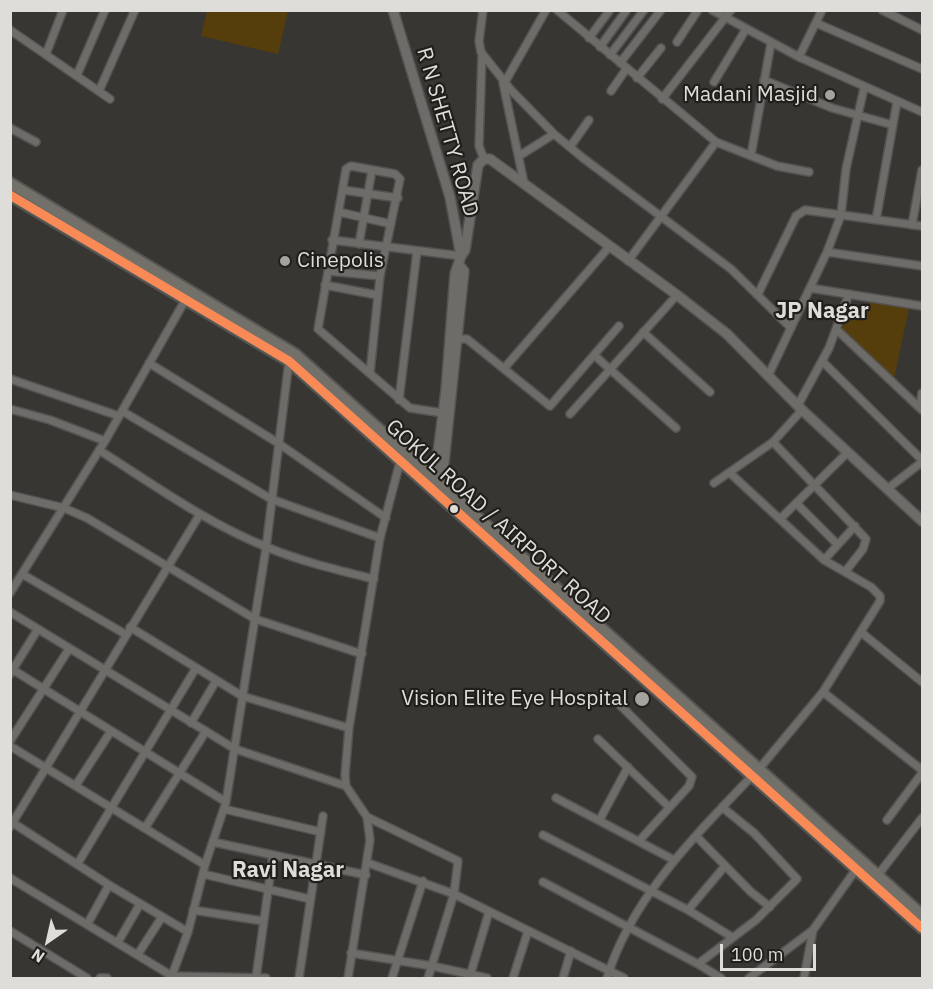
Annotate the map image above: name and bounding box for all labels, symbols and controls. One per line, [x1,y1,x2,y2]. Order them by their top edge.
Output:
street label: R N SHETTY ROAD [411,44,483,220]
place label: Madani Masjid [683,82,818,108]
marker: Madani Masjid [823,88,837,102]
place label: Cinepolis [297,248,384,274]
marker: Cinepolis [278,254,292,268]
district label: JP Nagar [775,299,869,325]
street label: GOKUL ROAD / AIRPORT ROAD [380,414,616,630]
unlabelled marker [448,503,460,515]
place label: Vision Elite Eye Hospital [401,686,628,712]
marker: Vision Elite Eye Hospital [633,690,651,708]
district label: Ravi Nagar [232,858,344,884]
north arrow [18,911,78,971]
scale bar [723,932,819,970]
text: 100 m [731,943,783,966]
text: N [28,944,48,967]

